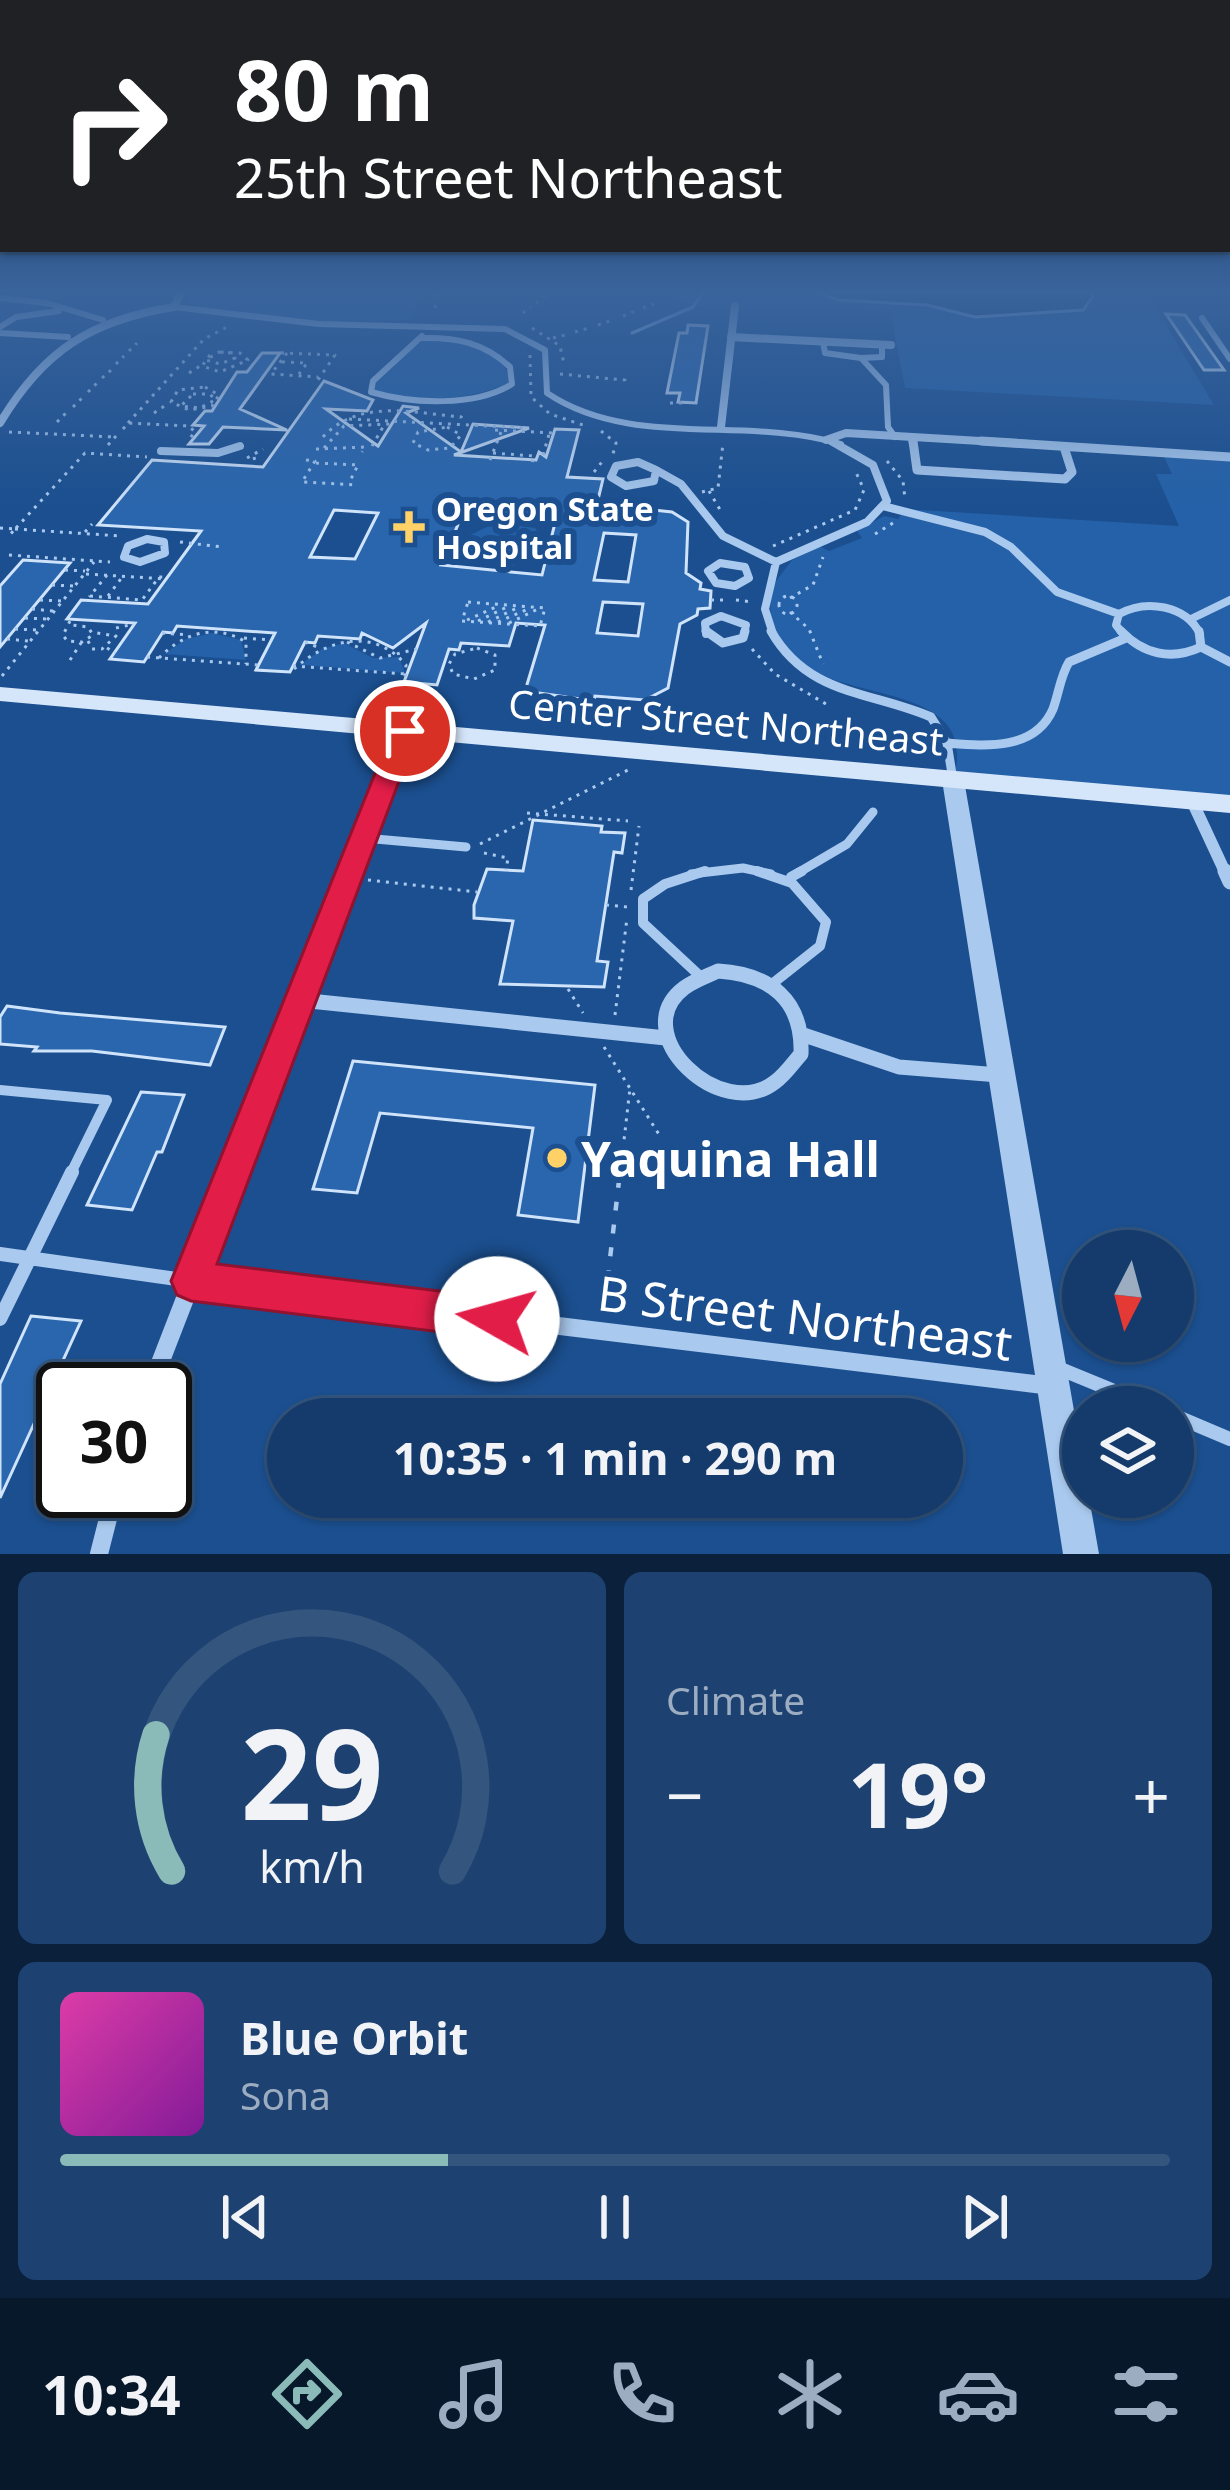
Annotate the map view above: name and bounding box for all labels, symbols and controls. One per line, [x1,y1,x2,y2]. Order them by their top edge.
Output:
text: 80 m [234,31,434,146]
icon: right [36,48,192,204]
text: 25th Street Northeast [234,140,782,214]
place label: Oregon State Hospital [436,486,654,569]
marker: Oregon State Hospital [393,511,425,543]
street label: Center Street Northeast [506,676,946,766]
pin [354,680,456,782]
icon: arrive [372,698,438,764]
place label: Yaquina Hall [581,1126,880,1191]
marker: Yaquina Hall [544,1145,570,1171]
north arrow [1062,1230,1194,1362]
map controls [1062,1230,1194,1518]
position arrow [434,1256,560,1382]
street label: B Street Northeast [594,1259,1016,1375]
speed limit sign: 30 [36,1362,192,1518]
button: layers [1062,1386,1194,1518]
text: 10:35 · 1 min · 290 m [393,1427,837,1488]
text: Climate [666,1673,805,1726]
text: 29 [241,1687,383,1857]
text: 19° [847,1732,989,1854]
text: − [666,1749,704,1839]
text: + [1132,1749,1170,1839]
text: km/h [259,1837,365,1896]
text: Blue Orbit [240,2007,468,2068]
text: Sona [240,2068,331,2121]
icon: previous [212,2184,278,2250]
icon: pause [582,2184,648,2250]
icon: next [952,2184,1018,2250]
icon: directions [265,2352,349,2436]
icon: music [432,2352,516,2436]
icon: phone [600,2352,684,2436]
icon: climate [768,2352,852,2436]
icon: car [936,2352,1020,2436]
icon: filters [1104,2352,1188,2436]
text: 10:34 [42,2357,181,2431]

